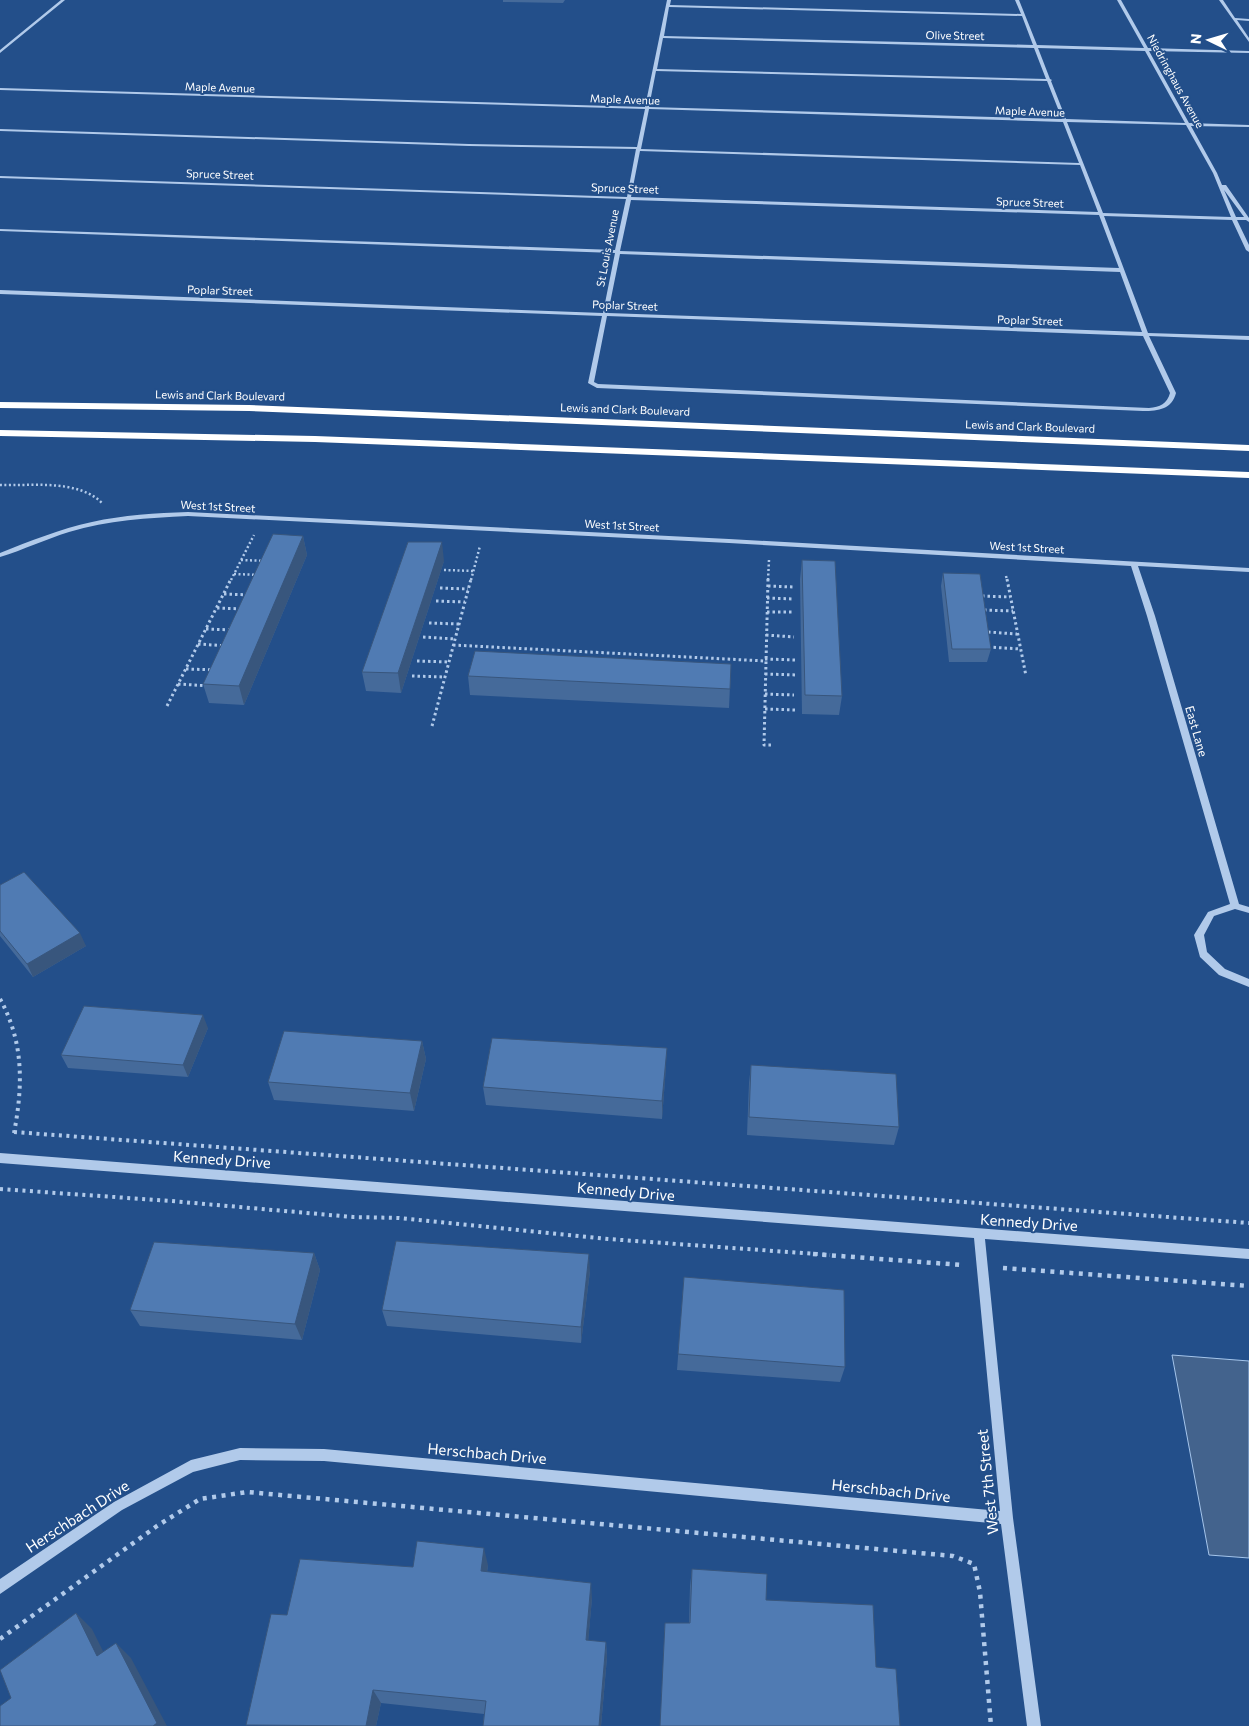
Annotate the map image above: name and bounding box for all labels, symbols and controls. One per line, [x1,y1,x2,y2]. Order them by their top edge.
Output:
north arrow [1184,15,1234,65]
street label: Olive Street [925,28,985,42]
street label: Niedringhaus Avenue [1145,32,1207,130]
street label: Maple Avenue [185,79,255,95]
street label: Maple Avenue [590,91,660,107]
street label: Maple Avenue [995,103,1065,119]
street label: Spruce Street [186,166,255,182]
street label: Spruce Street [591,180,660,196]
street label: Spruce Street [996,194,1065,210]
street label: St Louis Avenue [593,208,621,288]
street label: Poplar Street [187,282,254,298]
street label: Poplar Street [592,297,659,313]
street label: Poplar Street [997,312,1064,328]
street label: Lewis and Clark Boulevard [155,387,285,403]
street label: Lewis and Clark Boulevard [560,400,690,418]
street label: Lewis and Clark Boulevard [965,417,1095,435]
street label: West 1st Street [180,498,256,514]
street label: West 1st Street [584,517,660,533]
street label: West 1st Street [989,539,1065,555]
street label: East Lane [1183,704,1211,758]
street label: Kennedy Drive [172,1147,272,1171]
street label: Kennedy Drive [576,1178,676,1204]
street label: Kennedy Drive [979,1210,1079,1234]
street label: West 7th Street [973,1428,1001,1536]
street label: Herschbach Drive [427,1439,547,1467]
street label: Herschbach Drive [831,1475,951,1505]
street label: Herschbach Drive [22,1476,132,1556]

